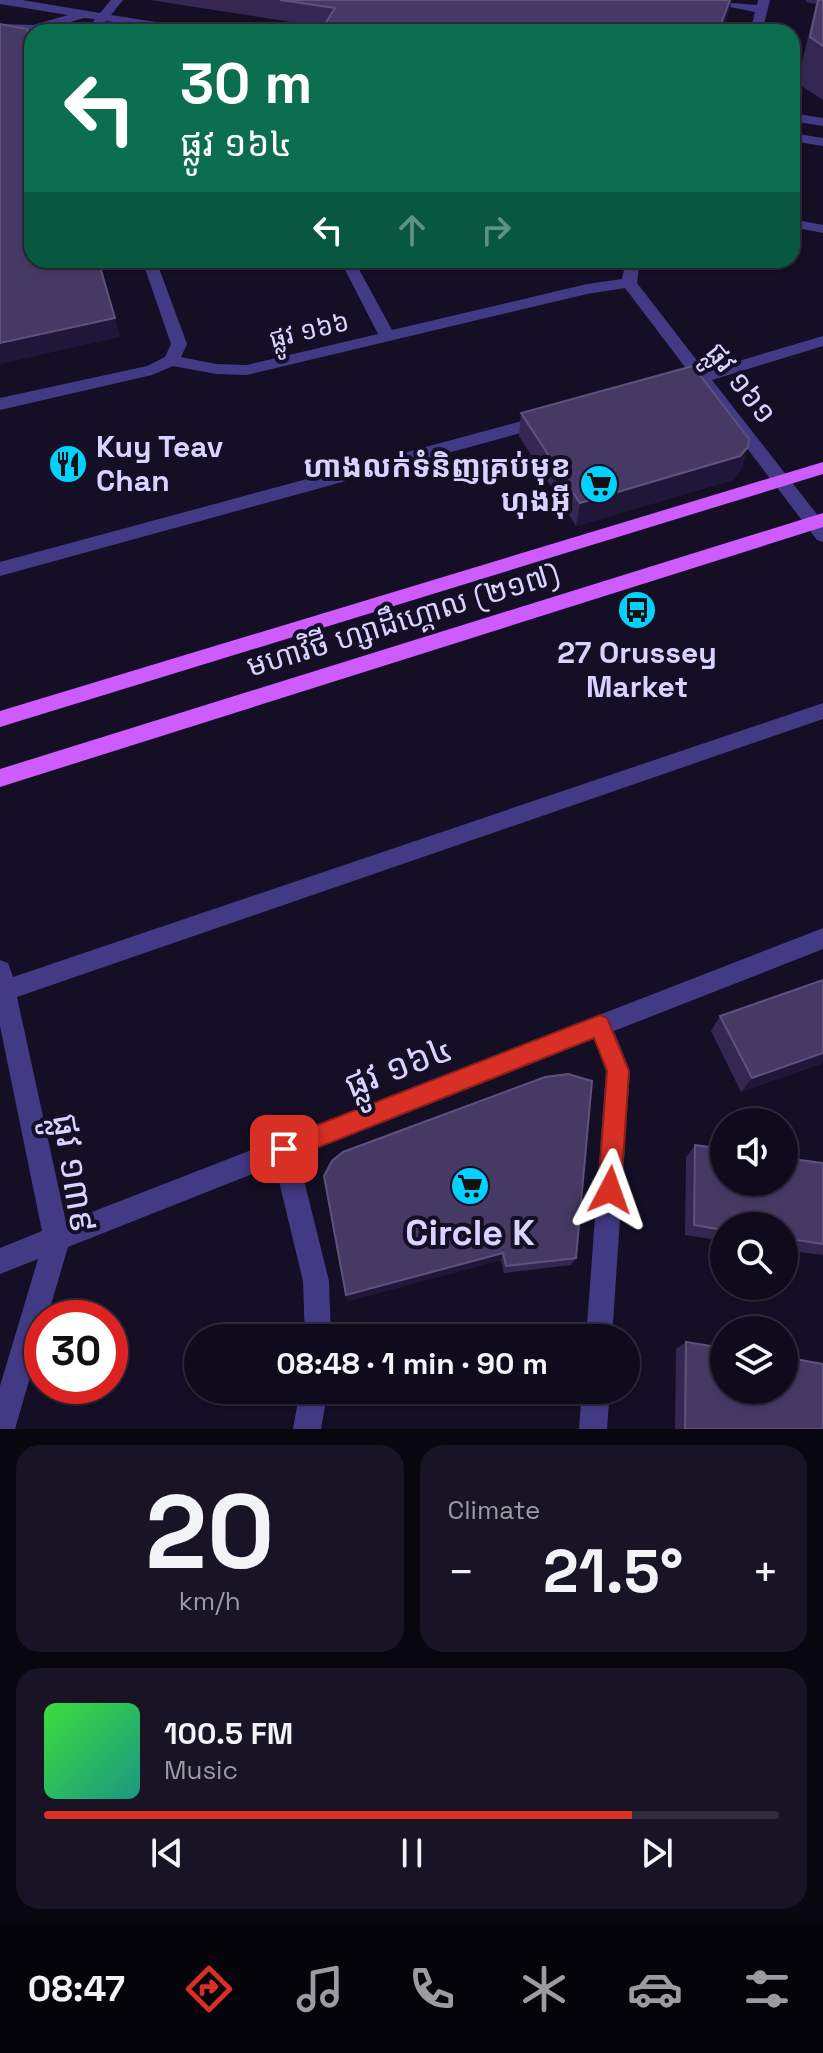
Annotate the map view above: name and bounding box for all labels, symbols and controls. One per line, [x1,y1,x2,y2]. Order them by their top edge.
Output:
text: 30 m [180,48,312,119]
icon: left [48,56,152,160]
text: ផ្លូវ ១៦៤ [180,121,292,167]
icon: left [306,208,350,252]
icon: ahead [390,208,434,252]
icon: right [474,208,518,252]
street label: ផ្លូវ ១៦៦ [266,304,354,362]
street label: ផ្លូវ ១៦១ [692,334,786,436]
place label: Kuy Teav Chan [96,427,223,500]
restaurant icon: Kuy Teav Chan [47,443,89,485]
place label: ហាងលក់ទំនិញគ្រប់មុខ ហុងអ៊ី [303,447,571,520]
supermarket icon: ហាងលក់ទំនិញគ្រប់មុខ ហុងអ៊ី [578,463,620,505]
street label: មហាវិថី ហ្សាដឹហ្គោល (២១៧) [242,553,564,686]
bus stop icon: 27 Orussey Market [616,589,658,631]
place label: 27 Orussey Market [557,633,717,706]
street label: ផ្លូវ ១៦៤ [338,1025,462,1117]
map controls [710,1108,798,1404]
button: sound [710,1108,798,1196]
street label: ផ្លូវ ១៣៩ [33,1110,106,1238]
pin [250,1115,318,1183]
icon: arrive [262,1127,306,1171]
position arrow [568,1148,652,1232]
supermarket icon: Circle K [449,1165,491,1207]
place label: Circle K [405,1210,535,1256]
button: search [710,1212,798,1300]
speed limit sign: 30 [24,1300,128,1404]
button: layers [710,1316,798,1404]
text: 08:48 · 1 min · 90 m [276,1344,548,1383]
text: 20 [145,1466,274,1598]
text: Climate [448,1493,540,1527]
text: 21.5° [543,1533,683,1610]
text: − [448,1544,475,1600]
text: + [752,1544,779,1600]
text: km/h [179,1584,241,1618]
text: 100.5 FM [164,1714,293,1753]
text: Music [164,1753,238,1787]
icon: previous [145,1831,189,1875]
icon: pause [390,1831,434,1875]
icon: next [635,1831,679,1875]
icon: directions [181,1961,237,2017]
icon: music [292,1961,348,2017]
icon: phone [404,1961,460,2017]
icon: climate [516,1961,572,2017]
icon: car [627,1961,683,2017]
icon: filters [739,1961,795,2017]
text: 08:47 [28,1966,125,2012]

